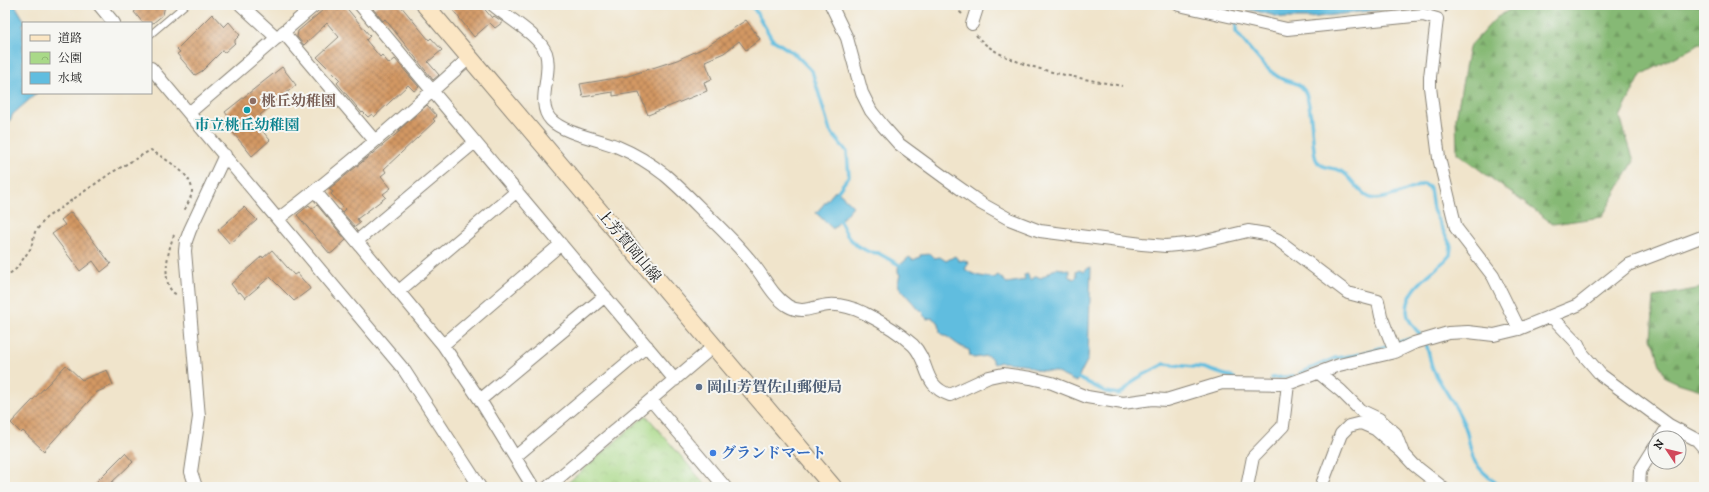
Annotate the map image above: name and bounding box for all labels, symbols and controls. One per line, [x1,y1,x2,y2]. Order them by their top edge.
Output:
legend [22,22,152,94]
text: 道路 [58,31,82,46]
text: 公園 [58,51,82,66]
text: 水域 [58,71,82,86]
place label: 桃丘幼稚園 [261,92,336,111]
marker: 桃丘幼稚園 [248,96,258,106]
marker: 市立桃丘幼稚園 [242,105,252,115]
place label: 市立桃丘幼稚園 [194,116,300,135]
street label: 上芳賀岡山線 [593,205,665,287]
place label: 岡山芳賀佐山郵便局 [707,378,842,397]
marker: 岡山芳賀佐山郵便局 [694,382,704,392]
north arrow [1647,430,1687,470]
text: N [1651,437,1668,453]
place label: グランドマート [721,444,826,463]
marker: グランドマート [708,448,718,458]

